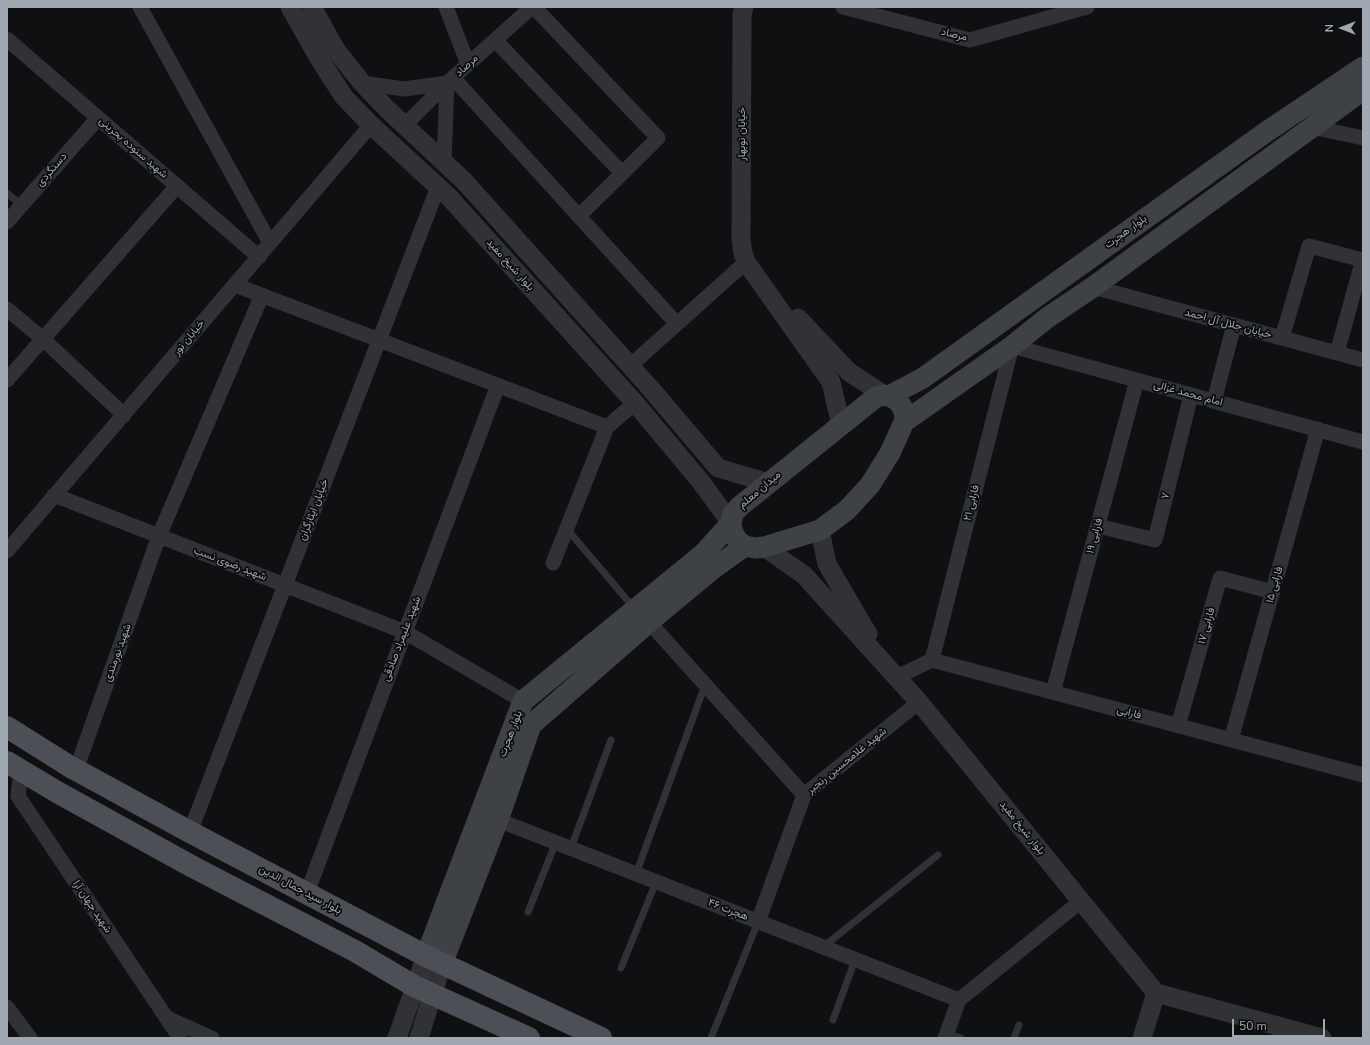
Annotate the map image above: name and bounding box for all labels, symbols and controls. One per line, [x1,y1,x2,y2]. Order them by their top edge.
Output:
north arrow [1322,8,1362,48]
text: N [1322,24,1337,32]
street label: مرصاد [940,26,968,44]
street label: مرصاد [453,52,481,80]
street label: خیابان نوبهار [735,107,749,161]
street label: شهید ستوده بحرینی [96,115,170,181]
street label: دستگردی [34,151,70,189]
street label: بلوار هجرت [1102,212,1150,252]
street label: بلوار شیخ مفید [483,236,537,294]
street label: خیابان جلال آل احمد [1183,306,1273,342]
street label: خیابان نور [170,318,208,358]
street label: امام محمد غزالی [1152,378,1224,410]
street label: میدان معلم [736,469,784,511]
street label: خیابان ایثارگران [296,477,332,543]
street label: فارابی ۲۱ [961,484,983,522]
street label: ۷ [1159,491,1173,501]
street label: فارابی ۱۹ [1084,517,1106,555]
street label: شهید رضوی نسب [192,544,268,584]
street label: فارابی ۱۵ [1264,565,1286,605]
street label: شهید علیمراد صادقی [380,595,424,683]
street label: فارابی ۱۷ [1196,606,1218,646]
street label: شهید نورمندی [101,622,135,684]
street label: فارابی [1115,703,1143,723]
street label: بلوار هجرت [496,709,526,759]
street label: شهید غلامحسین رنجبر [805,725,889,797]
street label: بلوار شیخ مفید [996,798,1048,858]
street label: بلوار سید جمال الدین [256,863,344,917]
street label: شهید جهان آرا [69,878,115,936]
street label: هجرت ۴۶ [706,896,750,924]
scale bar [1234,1011,1327,1037]
text: 50 m [1239,1018,1267,1034]

